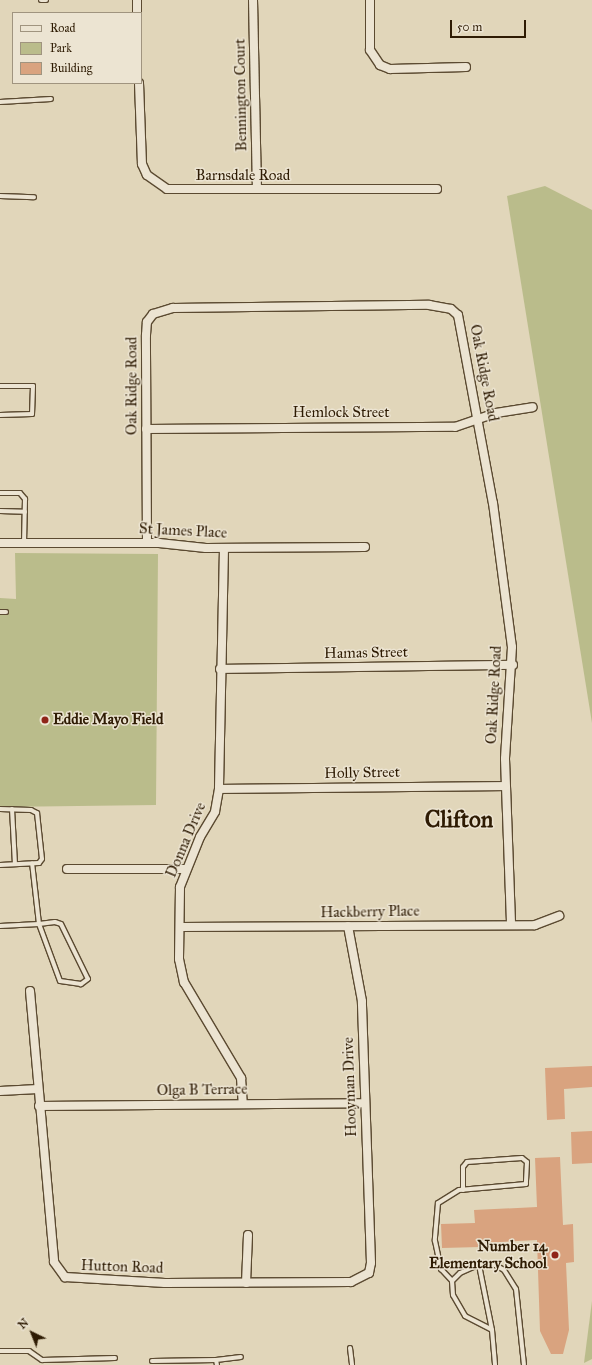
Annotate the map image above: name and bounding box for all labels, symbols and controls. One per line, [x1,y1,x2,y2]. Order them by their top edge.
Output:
legend [12,12,142,84]
scale bar [452,12,528,38]
text: 50 m [457,20,482,34]
text: Road [50,21,76,35]
street label: Bennington Court [231,38,251,152]
text: Park [50,41,72,55]
text: Building [50,61,92,75]
street label: Barnsdale Road [196,167,290,185]
street label: Oak Ridge Road [466,323,502,423]
street label: Oak Ridge Road [123,337,141,435]
street label: Hemlock Street [292,404,390,422]
street label: St James Place [138,520,228,542]
street label: Hamas Street [324,643,408,663]
street label: Oak Ridge Road [482,645,506,745]
place label: Eddie Mayo Field [53,711,163,729]
marker: Eddie Mayo Field [40,715,50,725]
street label: Holly Street [324,763,400,783]
street label: Donna Drive [162,800,210,880]
district label: Clifton [425,805,493,833]
street label: Hackberry Place [320,902,420,922]
street label: Hooyman Drive [339,1037,361,1137]
street label: Olga B Terrace [157,1080,247,1100]
place label: Number 14 Elementary School [429,1237,547,1272]
marker: Number 14 Elementary School [550,1250,560,1260]
street label: Hutton Road [81,1257,163,1277]
north arrow [12,1313,52,1353]
text: N [16,1316,31,1332]

